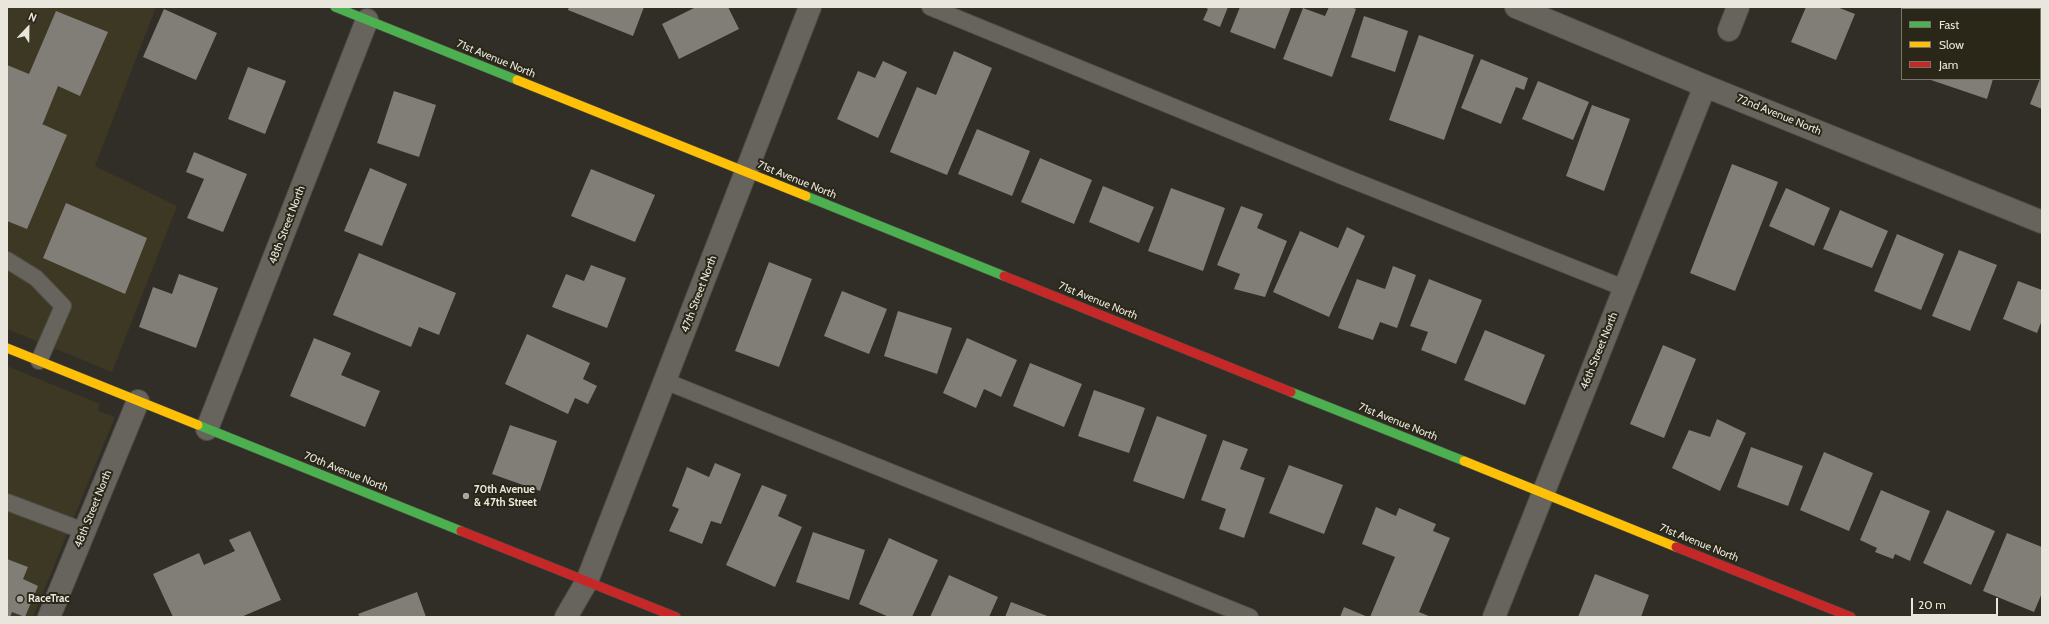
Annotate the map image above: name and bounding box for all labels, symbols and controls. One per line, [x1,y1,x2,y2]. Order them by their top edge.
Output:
north arrow [8,8,48,48]
legend [1901,8,2041,80]
text: N [26,9,39,25]
text: Fast [1939,17,1959,32]
street label: 71st Avenue North [455,37,537,81]
text: Slow [1939,37,1964,52]
text: Jam [1939,57,1958,72]
street label: 72nd Avenue North [1735,92,1823,138]
street label: 71st Avenue North [756,158,838,202]
street label: 48th Street North [266,184,308,266]
street label: 47th Street North [678,254,720,334]
street label: 71st Avenue North [1057,279,1139,323]
street label: 46th Street North [1577,310,1621,392]
street label: 71st Avenue North [1357,400,1439,444]
street label: 70th Avenue North [302,449,390,495]
street label: 48th Street North [71,468,115,550]
place label: 70th Avenue & 47th Street [474,483,537,509]
marker: 70th Avenue & 47th Street [461,491,471,501]
street label: 71st Avenue North [1658,521,1740,565]
scale bar [1913,590,2000,616]
place label: RaceTrac [28,592,70,606]
marker: RaceTrac [15,594,25,604]
text: 20 m [1918,597,1946,612]

